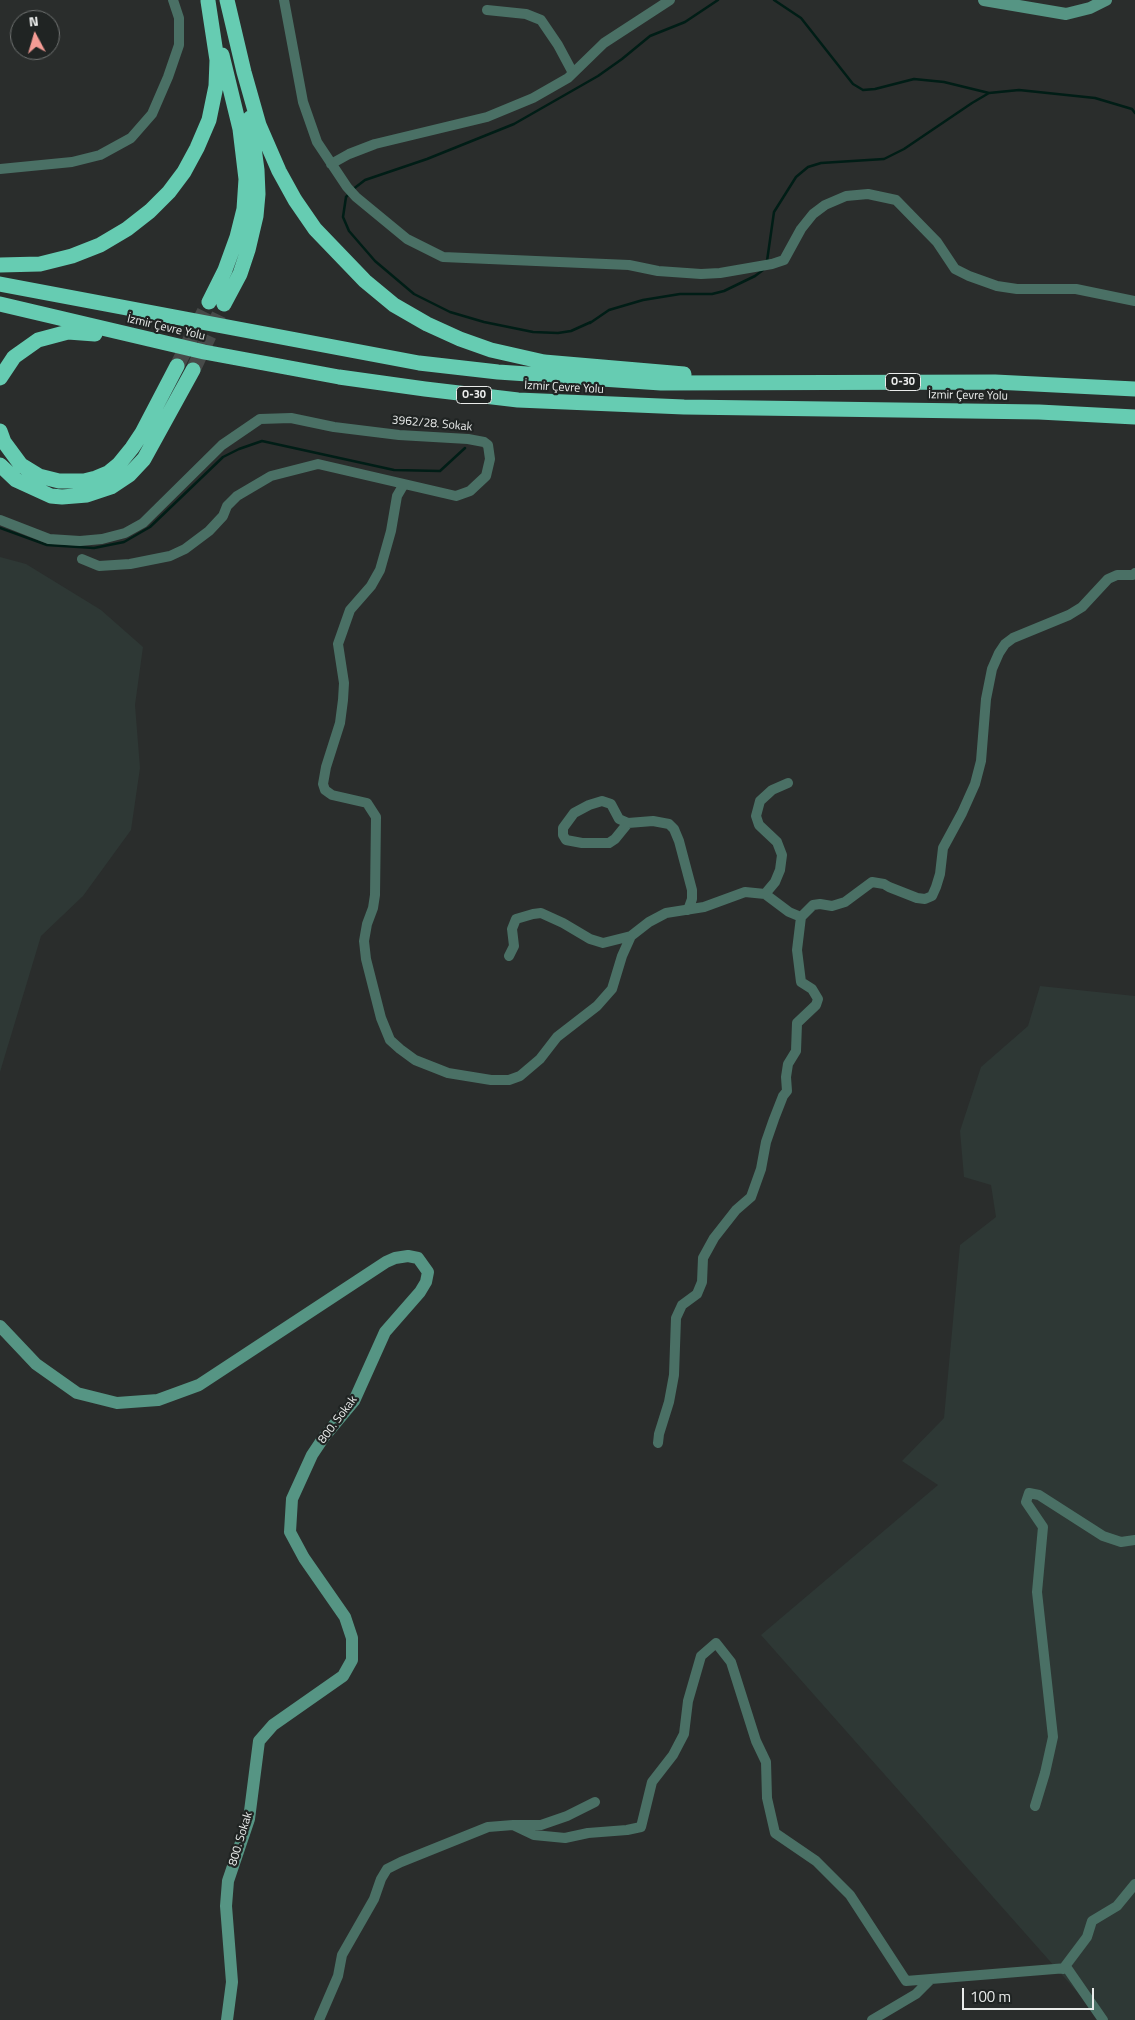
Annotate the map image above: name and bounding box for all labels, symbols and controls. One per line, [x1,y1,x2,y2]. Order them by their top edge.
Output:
north arrow [10,10,60,60]
text: N [28,10,39,32]
street label: İzmir Çevre Yolu [125,312,207,344]
road number: O-30 [886,374,920,391]
street label: İzmir Çevre Yolu [524,379,604,397]
road number: O-30 [456,386,492,404]
street label: İzmir Çevre Yolu [928,388,1008,404]
street label: 3962/28. Sokak [391,413,473,435]
street label: 800. Sokak [315,1393,361,1447]
street label: 800. Sokak [226,1810,256,1868]
scale bar [965,1978,1098,2010]
text: 100 m [970,1985,1011,2008]

